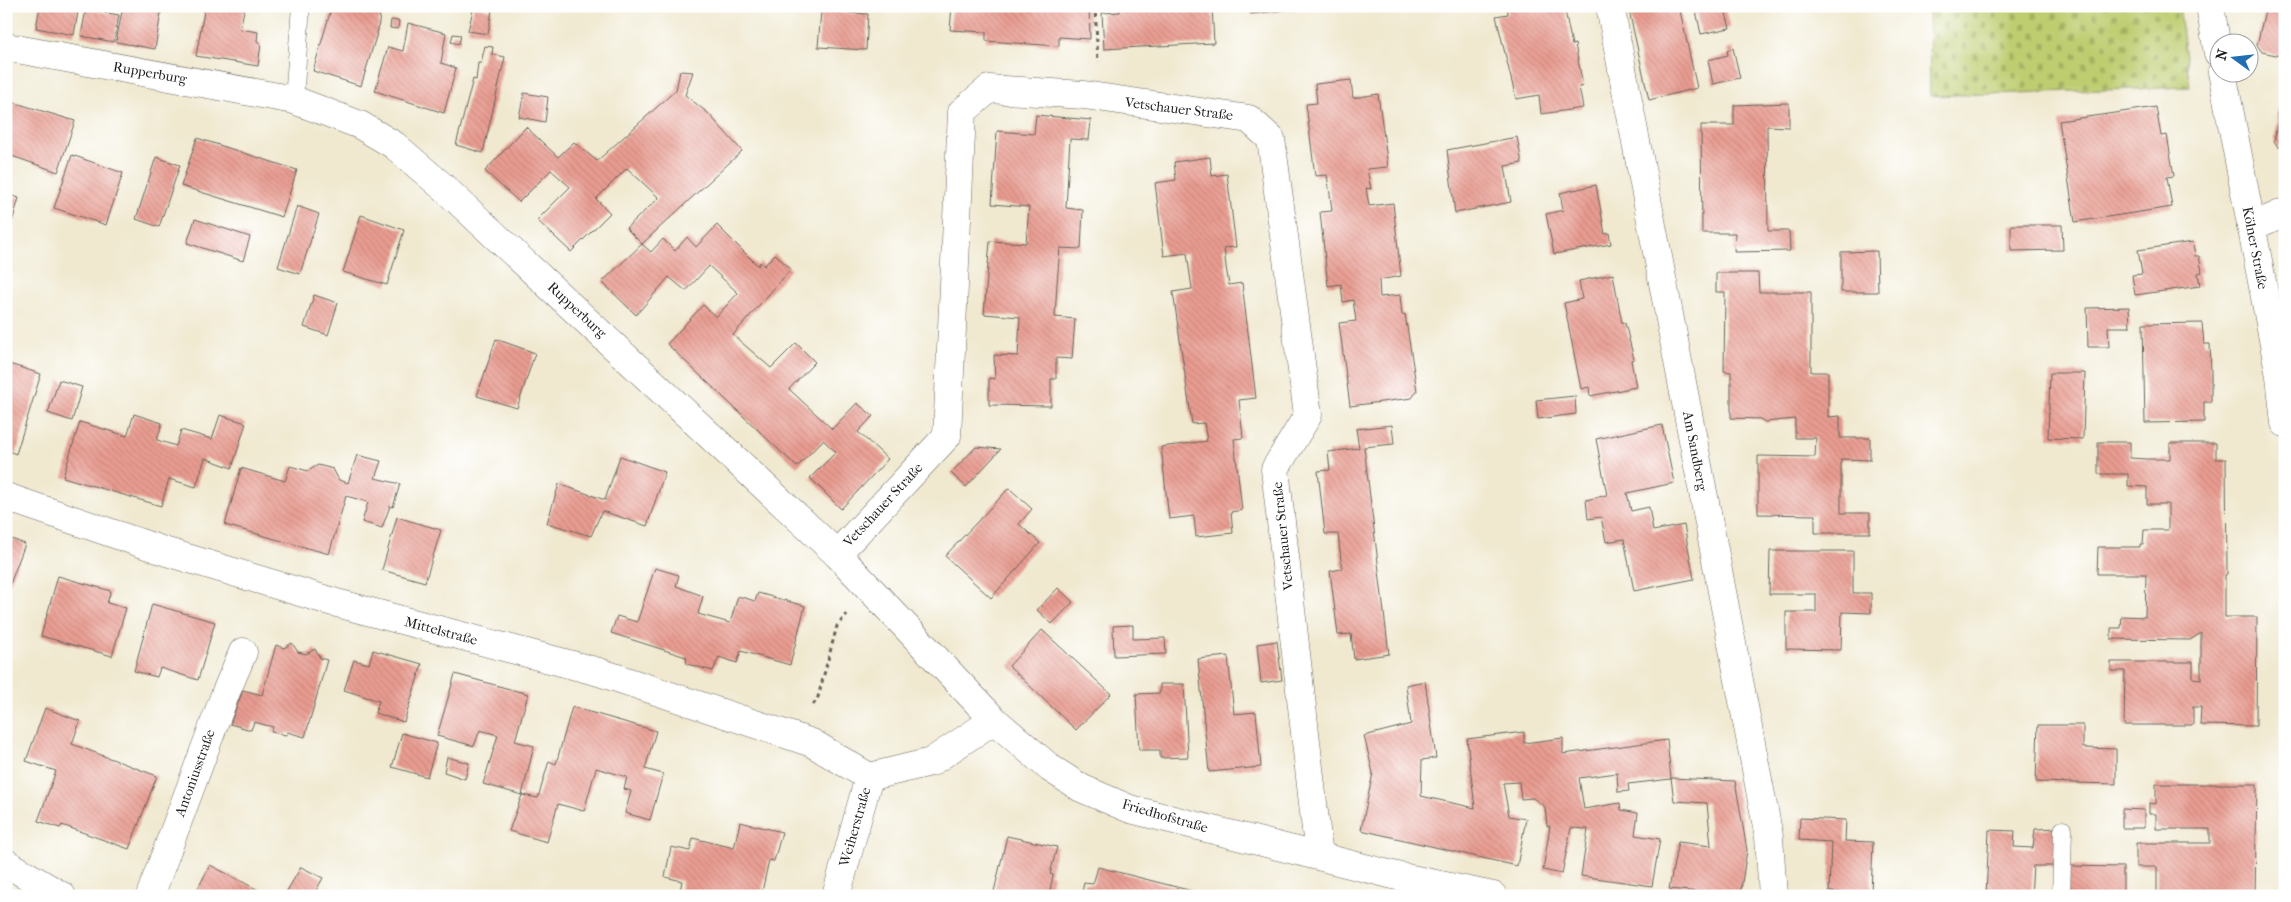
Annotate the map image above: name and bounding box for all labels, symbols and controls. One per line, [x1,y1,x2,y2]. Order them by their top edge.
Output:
north arrow [2208,32,2258,82]
text: N [2212,47,2232,62]
street label: Rupperburg [112,58,189,88]
street label: Vetschauer Straße [1123,94,1234,124]
street label: Kölner Straße [2239,205,2271,291]
street label: Rupperburg [544,278,610,342]
street label: Am Sandberg [1679,409,1711,493]
street label: Vetschauer Straße [839,459,926,551]
street label: Vetschauer Straße [1269,481,1297,592]
street label: Mittelstraße [403,613,479,649]
street label: Antoniusstraße [171,727,219,820]
street label: Weiherstraße [835,785,874,870]
street label: Friedhofstraße [1120,796,1210,836]

